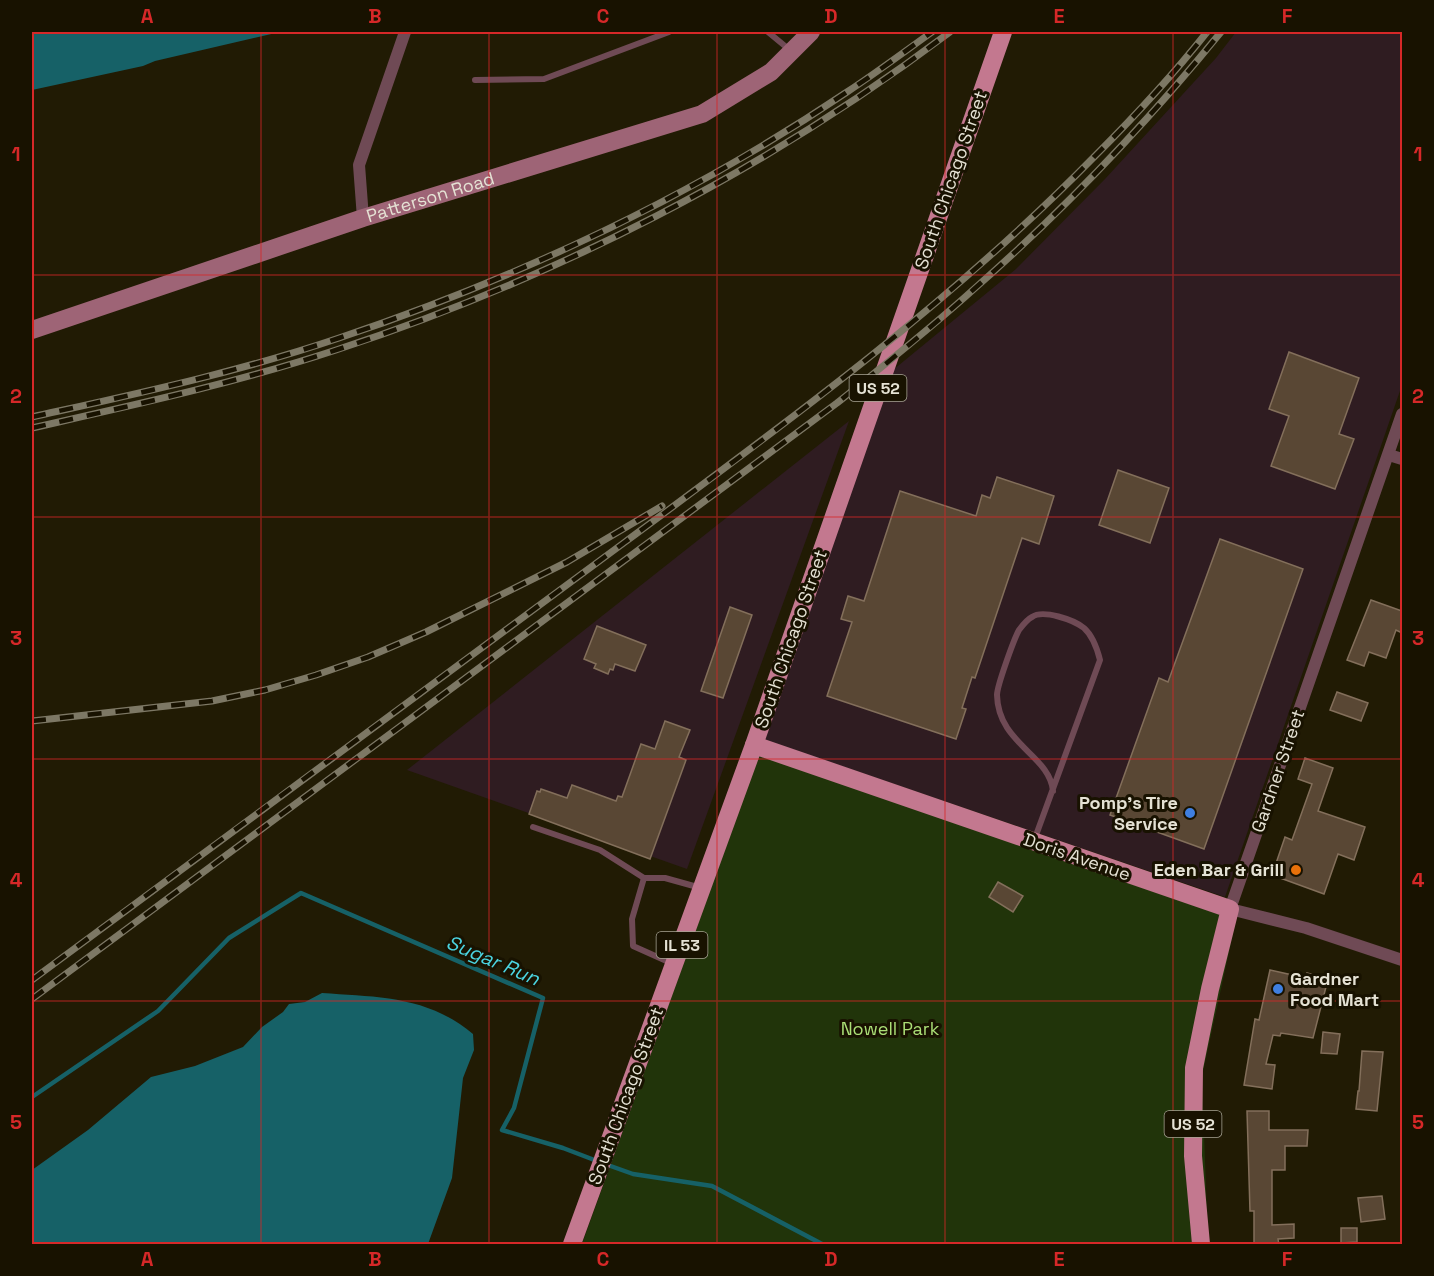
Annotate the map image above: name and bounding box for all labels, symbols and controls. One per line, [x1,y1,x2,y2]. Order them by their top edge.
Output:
text: A [141,3,154,29]
text: B [368,3,382,29]
text: C [597,3,610,29]
text: D [824,3,838,29]
text: E [1053,3,1065,29]
text: F [1282,3,1293,29]
street label: South Chicago Street [909,88,992,272]
text: 1 [11,141,21,167]
text: 1 [1413,141,1423,167]
street label: Patterson Road [363,166,497,227]
road number: US 52 [850,375,906,401]
text: 2 [10,383,22,409]
text: 2 [1412,383,1424,409]
street label: South Chicago Street [749,547,832,731]
text: 3 [10,625,22,651]
text: 3 [1412,625,1424,651]
street label: Gardner Street [1246,706,1309,835]
place label: Pomp's Tire Service [1079,791,1178,835]
marker: Pomp's Tire Service [1183,806,1197,820]
street label: Doris Avenue [1021,827,1134,886]
place label: Eden Bar & Grill [1154,858,1284,881]
marker: Eden Bar & Grill [1289,863,1303,877]
text: 4 [10,867,23,893]
text: 4 [1412,867,1425,893]
water label: Sugar Run [443,929,544,992]
road number: IL 53 [656,932,708,958]
place label: Gardner Food Mart [1290,967,1379,1011]
marker: Gardner Food Mart [1271,982,1285,996]
street label: South Chicago Street [583,1004,668,1188]
park label: Nowell Park [841,1017,940,1040]
text: 5 [10,1109,22,1135]
text: 5 [1412,1109,1424,1135]
road number: US 52 [1164,1111,1222,1137]
text: A [141,1246,154,1272]
text: B [368,1246,382,1272]
text: C [597,1246,610,1272]
text: D [824,1246,838,1272]
text: E [1053,1246,1065,1272]
text: F [1282,1246,1293,1272]

